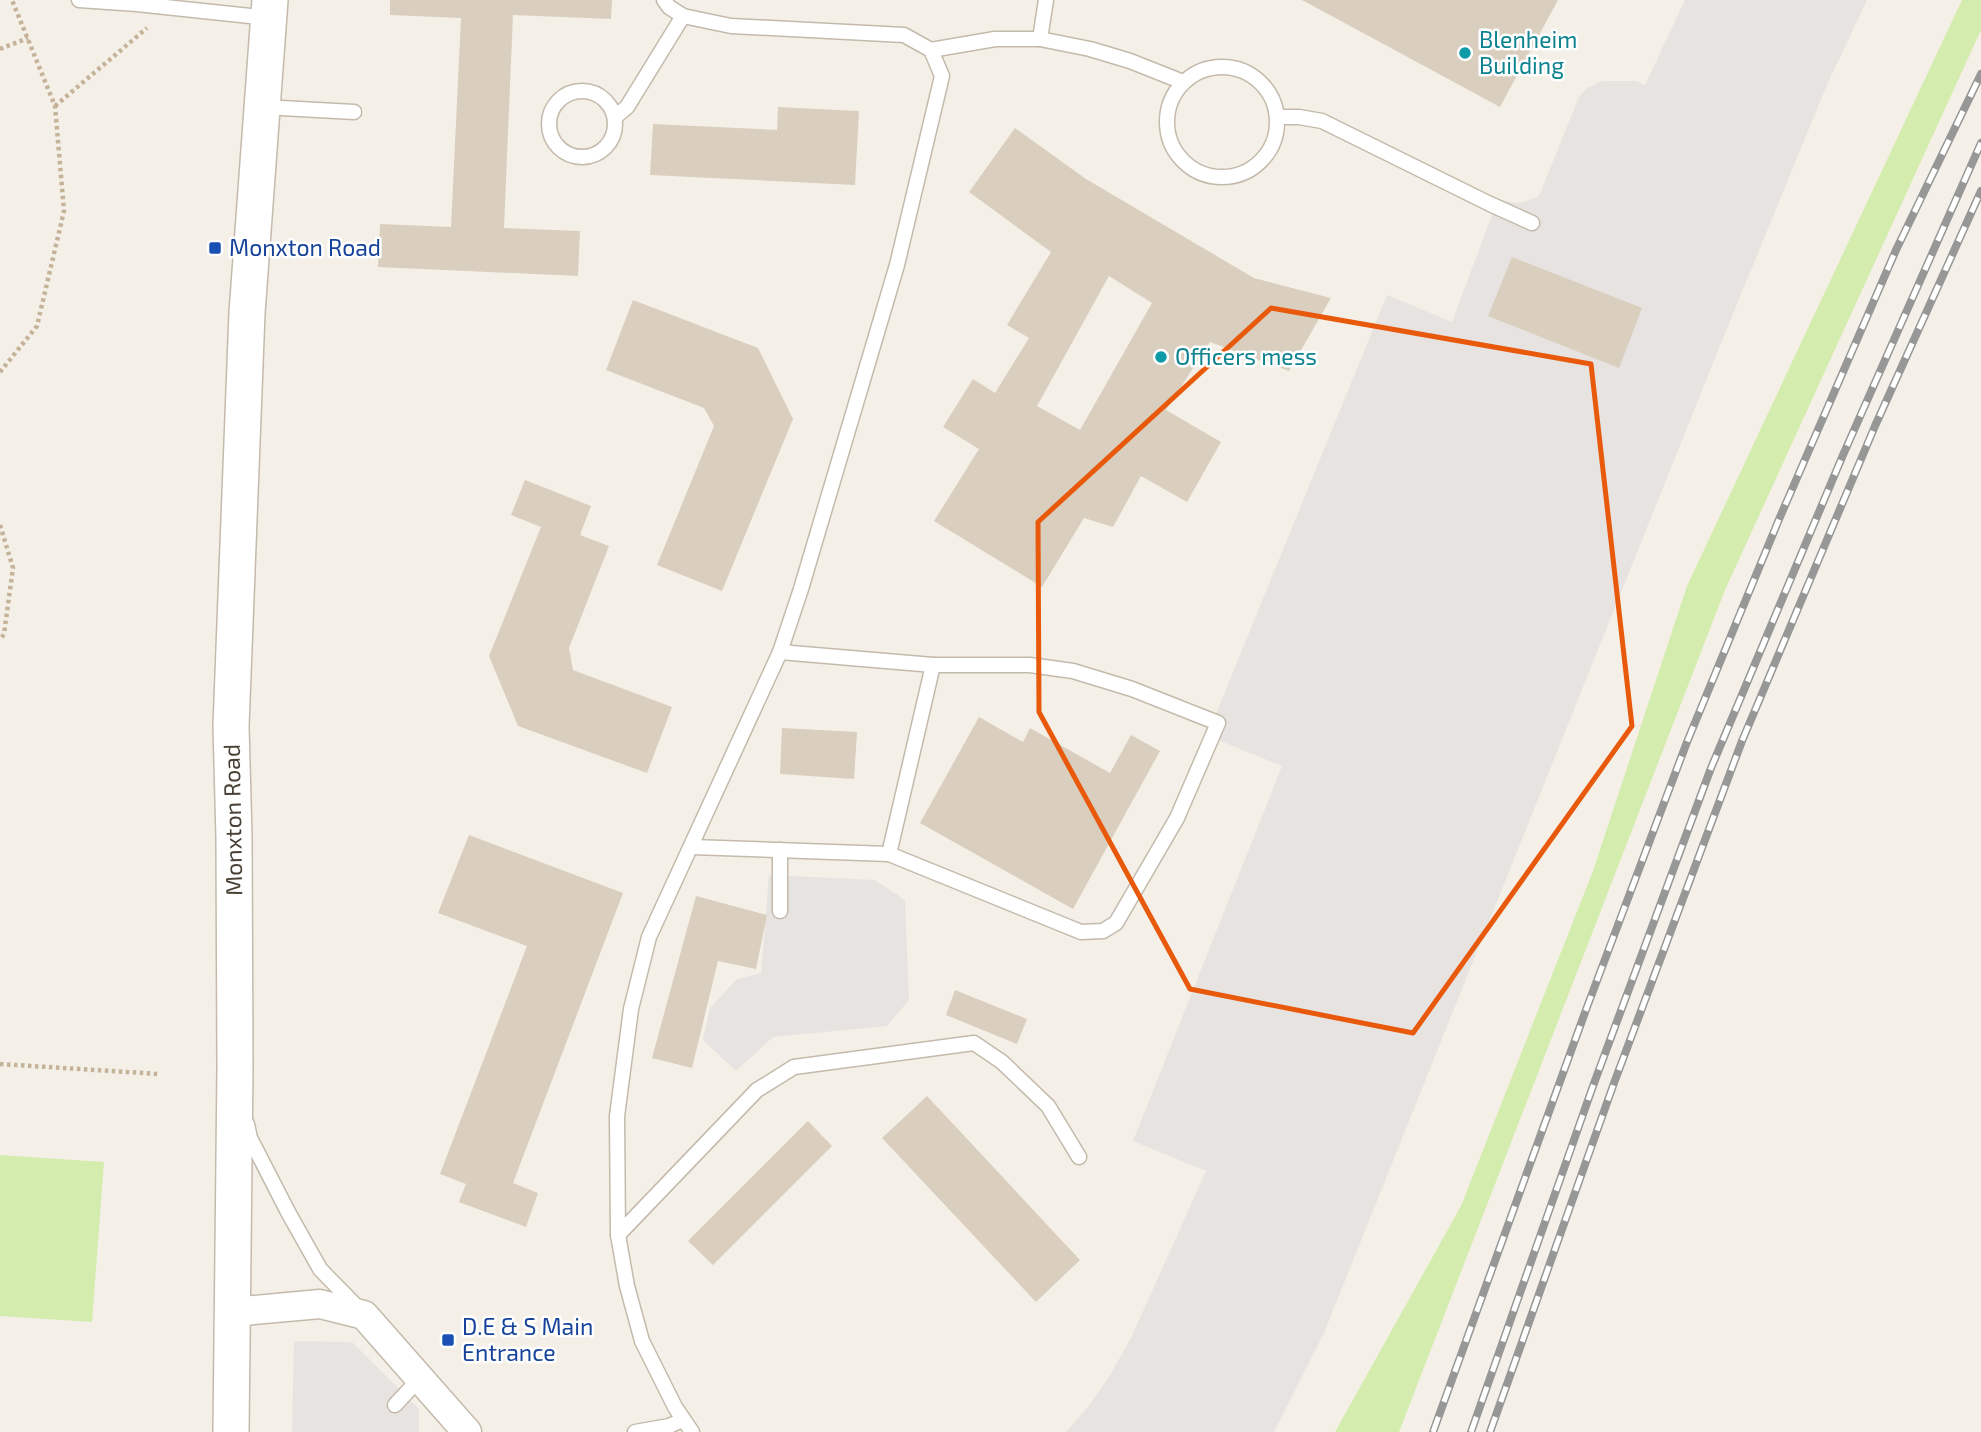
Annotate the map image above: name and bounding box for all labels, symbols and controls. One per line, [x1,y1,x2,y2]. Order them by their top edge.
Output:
place label: Blenheim Building [1479,25,1577,79]
marker: Blenheim Building [1457,45,1473,61]
place label: Monxton Road [229,233,381,261]
marker: Monxton Road [207,240,223,256]
place label: Officers mess [1175,342,1317,370]
marker: Officers mess [1153,349,1169,365]
street label: Monxton Road [217,744,247,896]
place label: D.E & S Main Entrance [462,1312,593,1366]
marker: D.E & S Main Entrance [440,1332,456,1348]

